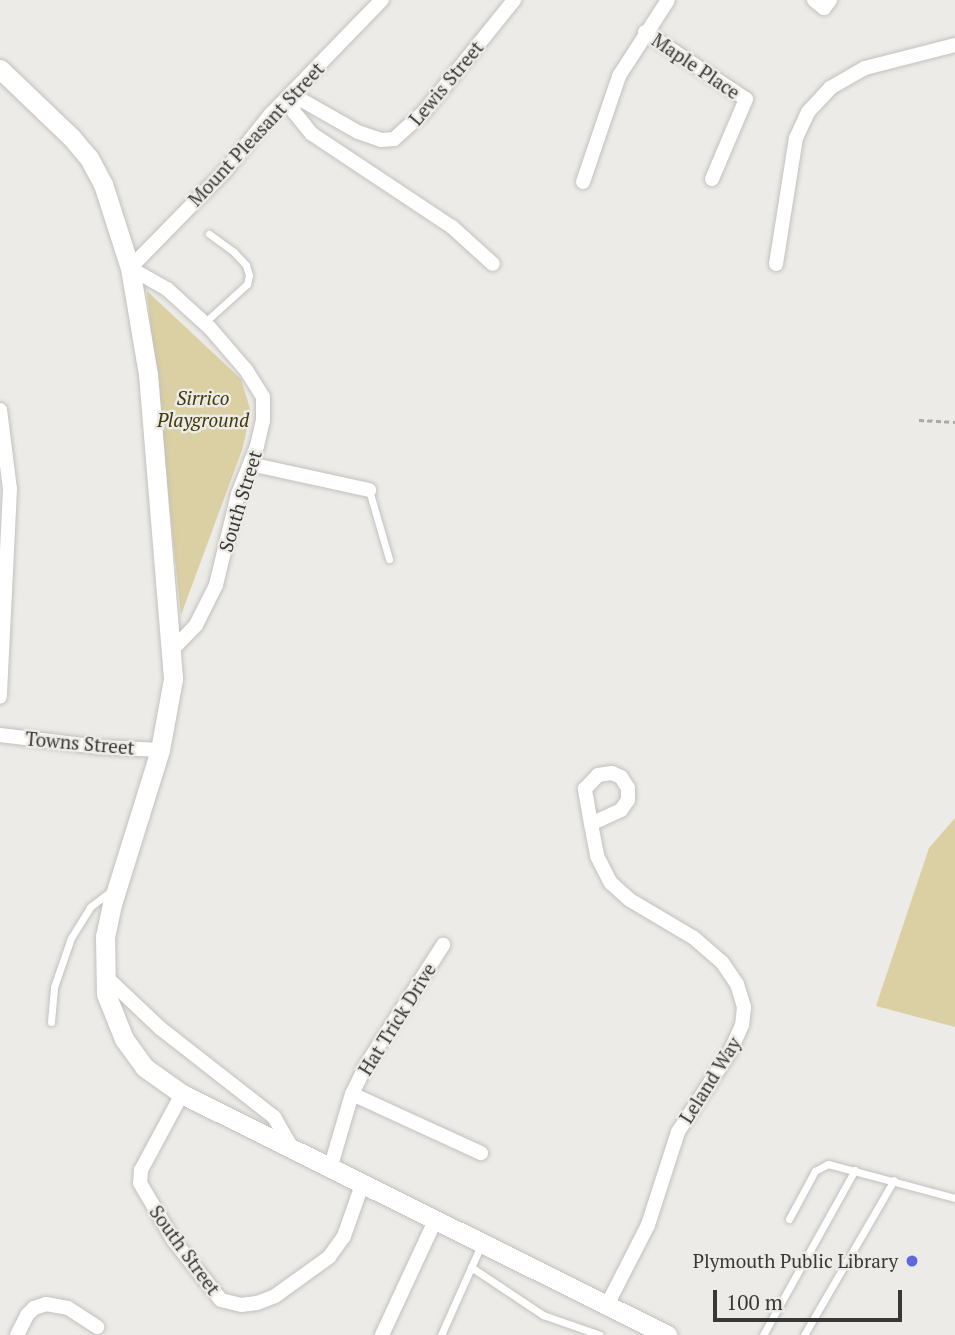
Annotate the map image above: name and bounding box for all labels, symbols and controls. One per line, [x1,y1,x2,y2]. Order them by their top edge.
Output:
street label: Maple Place [648,28,744,104]
street label: Lewis Street [404,36,488,130]
street label: Mount Pleasant Street [183,57,329,211]
park label: Sirrico Playground [157,387,249,431]
street label: South Street [214,447,266,555]
street label: Towns Street [24,727,136,759]
street label: Hat Trick Drive [353,959,441,1079]
street label: Leland Way [675,1033,745,1127]
street label: South Street [145,1201,225,1299]
place label: Plymouth Public Library [693,1250,898,1272]
marker: Plymouth Public Library [904,1253,920,1269]
scale bar [717,1276,906,1320]
text: 100 m [726,1288,783,1316]

